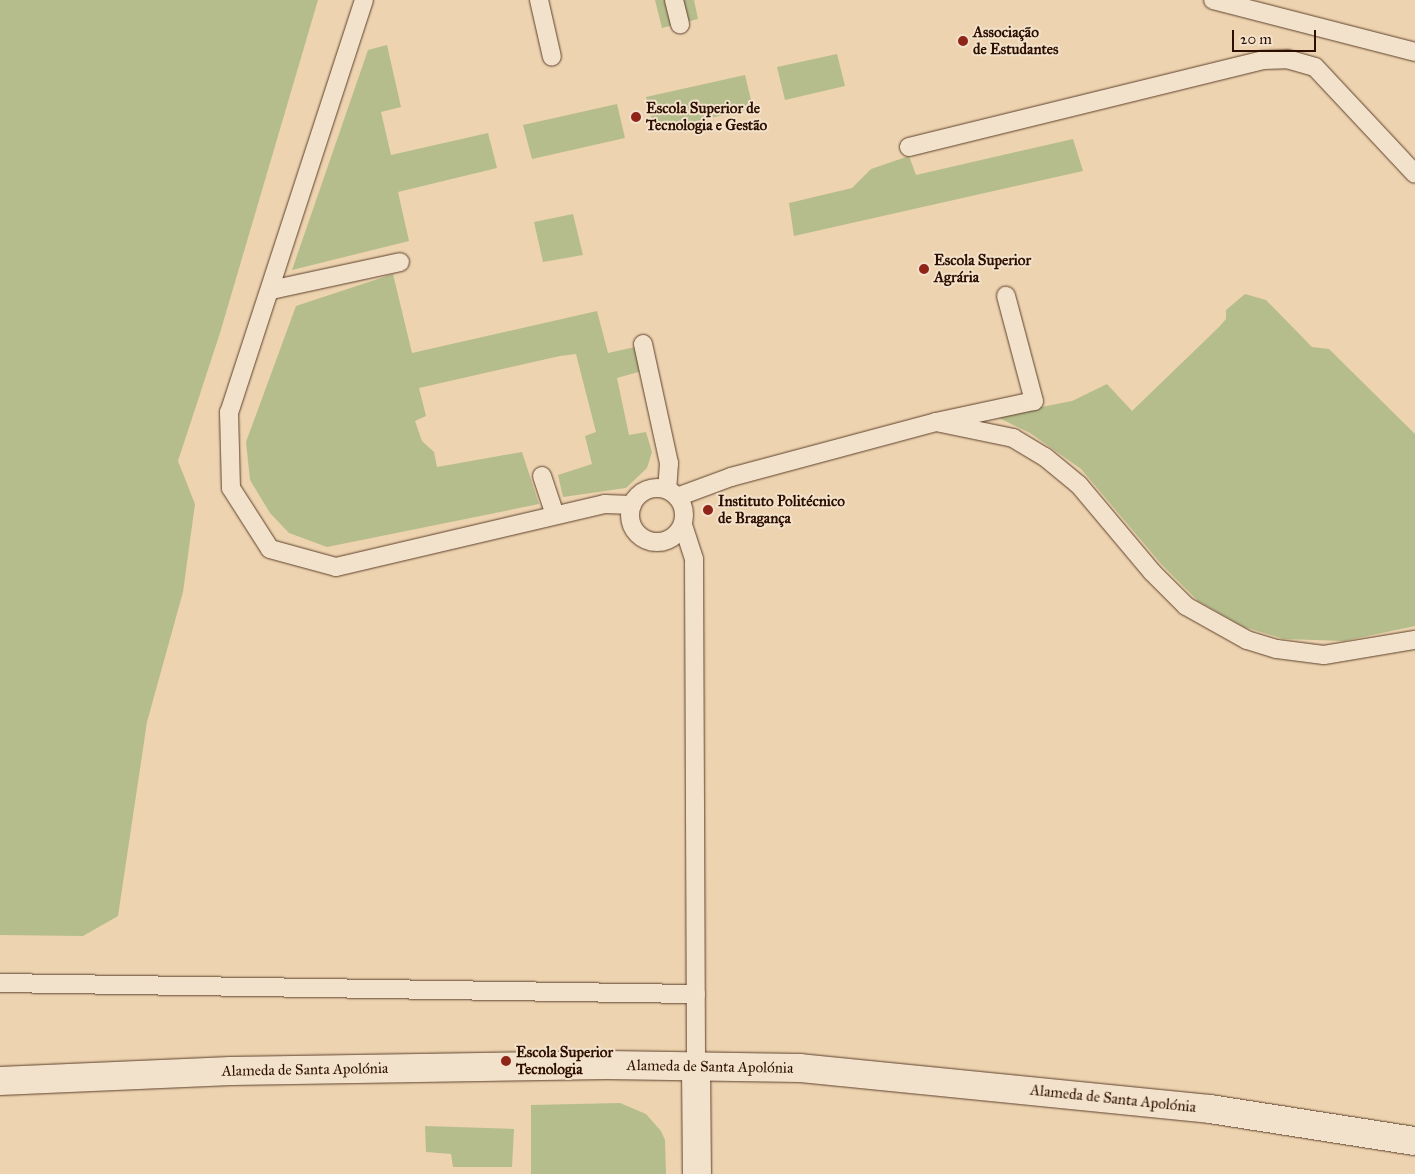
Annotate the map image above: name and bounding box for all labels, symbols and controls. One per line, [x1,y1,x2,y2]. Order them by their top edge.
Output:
scale bar [1235,20,1319,52]
place label: Associação de Estudantes [973,23,1058,58]
text: 20 m [1240,30,1272,48]
marker: Associação de Estudantes [957,35,969,47]
place label: Escola Superior de Tecnologia e Gestão [646,99,767,134]
marker: Escola Superior de Tecnologia e Gestão [630,111,642,123]
place label: Escola Superior Agrária [934,251,1031,286]
marker: Escola Superior Agrária [918,263,930,275]
place label: Instituto Politécnico de Bragança [718,492,845,527]
marker: Instituto Politécnico de Bragança [702,504,714,516]
place label: Escola Superior Tecnologia [516,1043,613,1078]
marker: Escola Superior Tecnologia [500,1055,512,1067]
street label: Alameda de Santa Apolónia [626,1057,794,1077]
street label: Alameda de Santa Apolónia [221,1060,389,1080]
street label: Alameda de Santa Apolónia [1029,1081,1197,1117]

